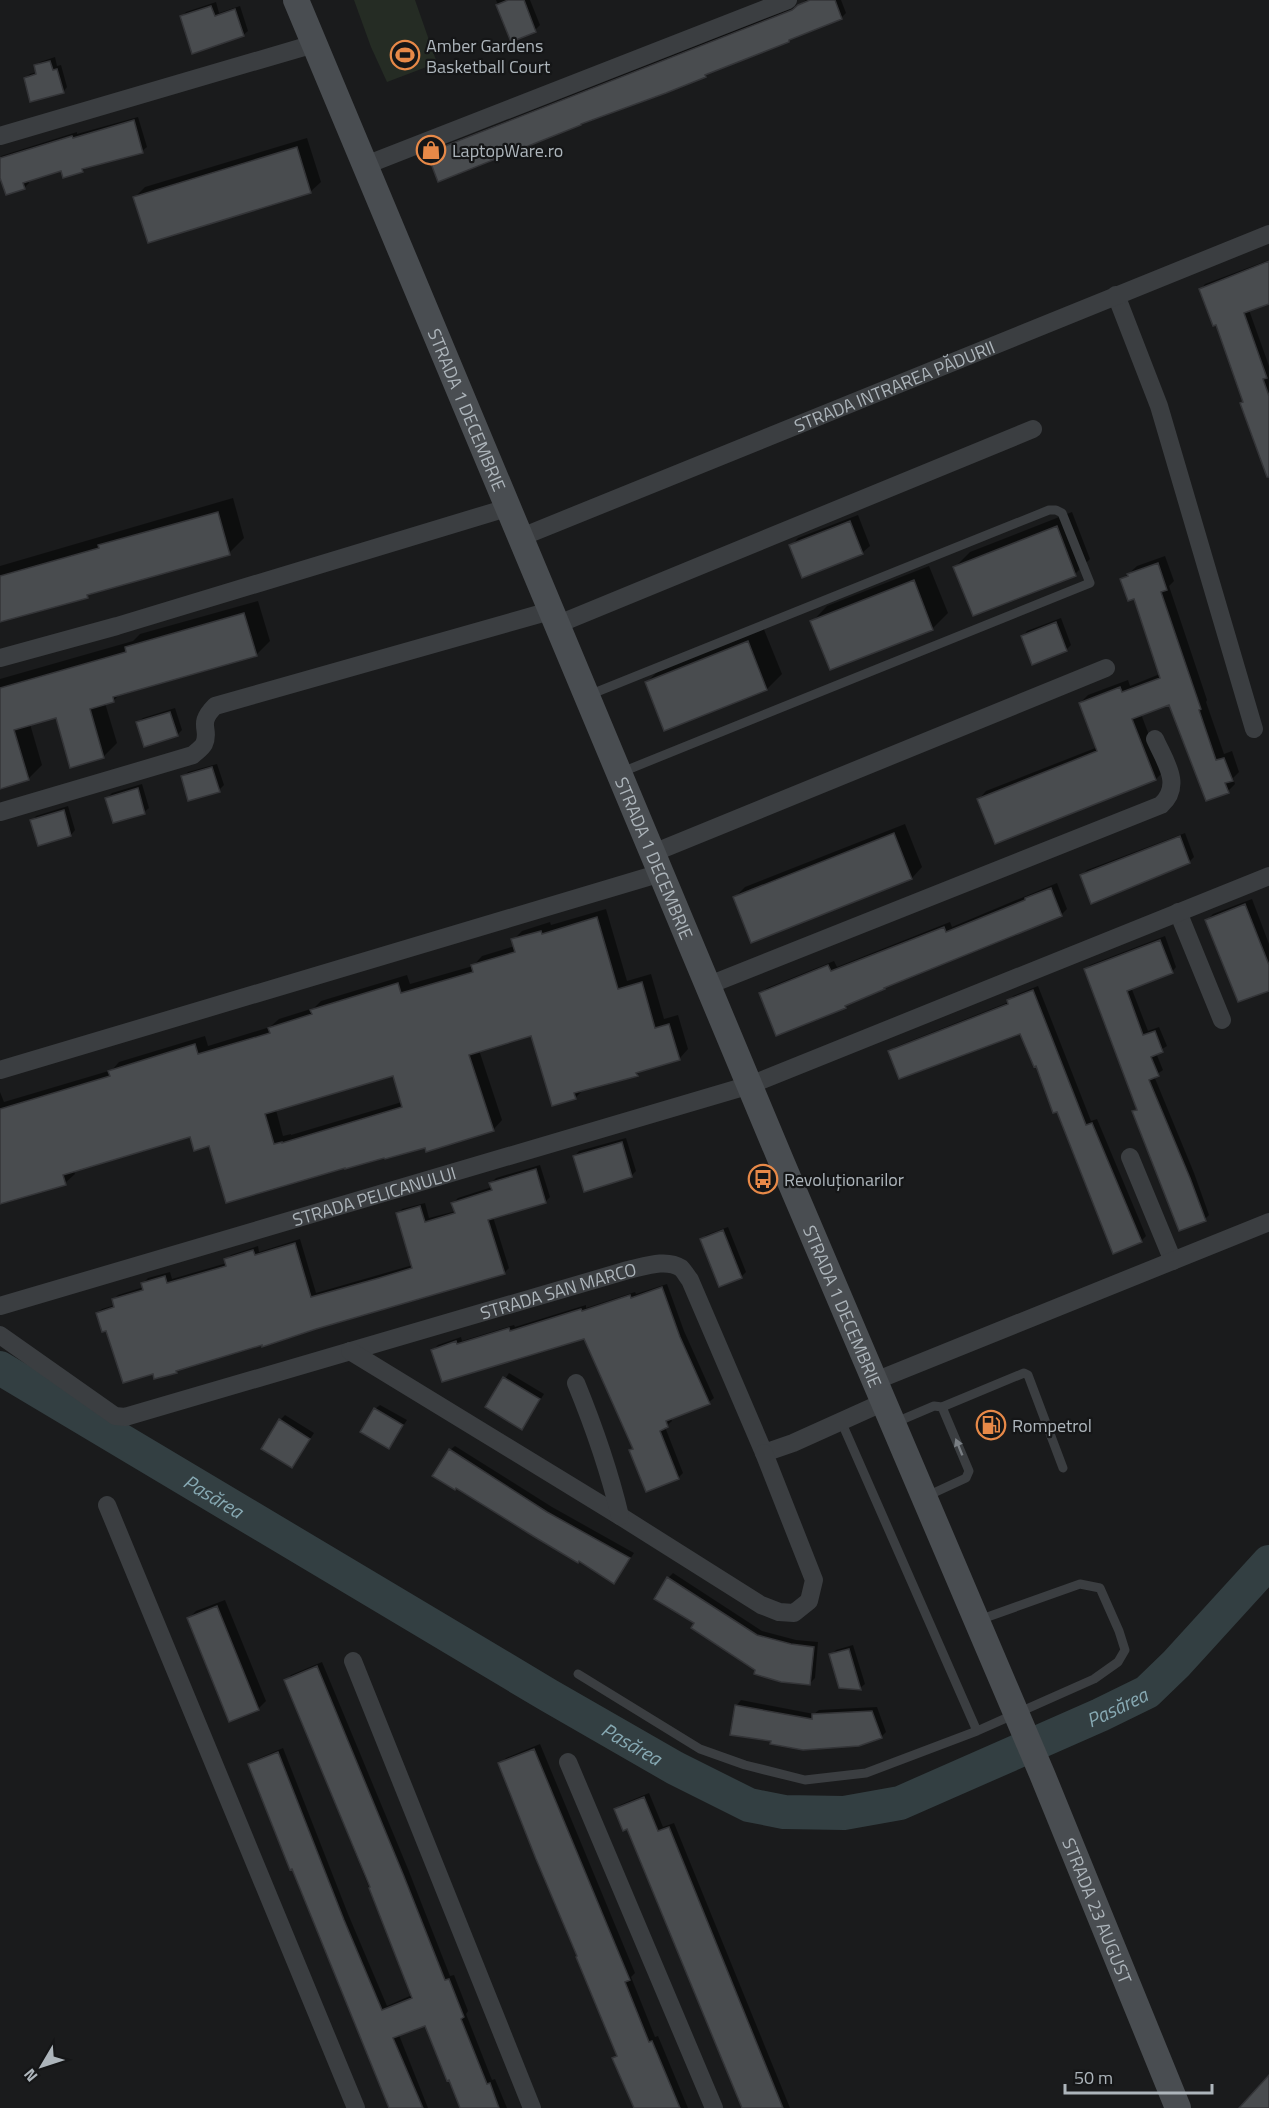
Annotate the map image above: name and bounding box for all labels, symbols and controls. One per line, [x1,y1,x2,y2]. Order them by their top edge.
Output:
place label: Amber Gardens Basketball Court [426,32,551,80]
sports icon: Amber Gardens Basketball Court [389,39,421,71]
shop icon: LaptopWare.ro [415,134,447,166]
place label: LaptopWare.ro [452,137,563,164]
street label: STRADA 1 DECEMBRIE [421,324,513,495]
street label: STRADA INTRAREA PĂDURII [790,333,999,439]
street label: STRADA 1 DECEMBRIE [609,773,701,944]
street label: STRADA PELICANULUI [289,1159,459,1233]
bus stop icon: Revoluționarilor [747,1163,779,1195]
place label: Revoluționarilor [784,1166,904,1193]
street label: STRADA 1 DECEMBRIE [796,1221,889,1391]
street label: STRADA SAN MARCO [477,1255,639,1326]
fuel station icon: Rompetrol [975,1409,1007,1441]
place label: Rompetrol [1012,1412,1092,1439]
one-way arrow [954,1438,963,1456]
water label: Pasărea [178,1466,250,1526]
water label: Pasărea [1081,1678,1153,1735]
water label: Pasărea [596,1714,669,1773]
street label: STRADA 23 AUGUST [1056,1834,1140,1988]
north arrow [12,2036,72,2096]
scale bar [1065,2057,1212,2095]
text: N [18,2064,43,2087]
text: 50 m [1074,2064,1113,2091]

